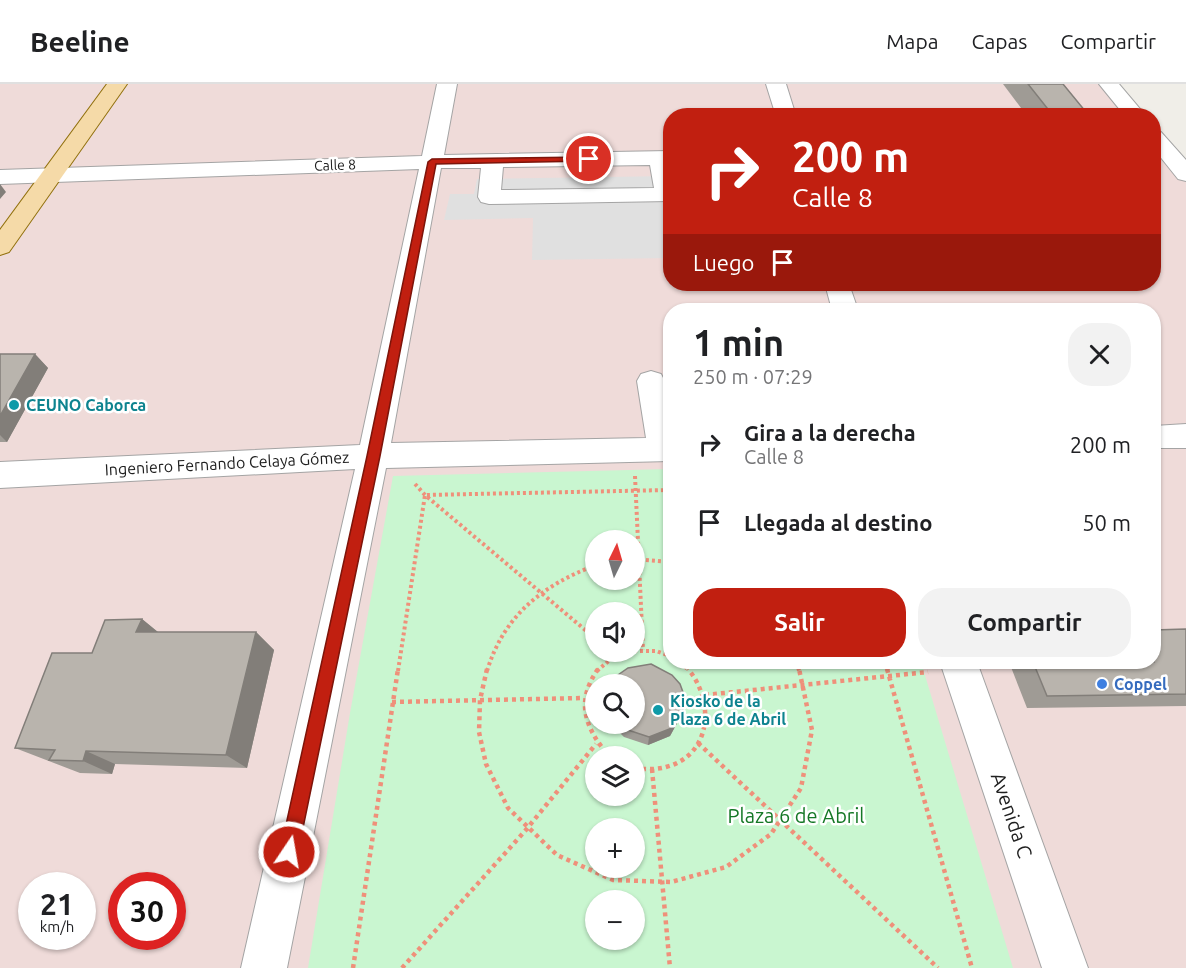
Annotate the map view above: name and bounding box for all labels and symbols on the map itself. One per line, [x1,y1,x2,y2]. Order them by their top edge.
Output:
pin [563,133,614,184]
street label: Calle 8 [314,156,356,174]
place label: CEUNO Caborca [26,396,146,414]
marker: CEUNO Caborca [7,398,21,412]
street label: Ingeniero Fernando Celaya Gómez [104,448,350,478]
north arrow [585,530,645,590]
place label: Coppel [1114,675,1167,693]
marker: Coppel [1095,677,1109,691]
place label: Kiosko de la Plaza 6 de Abril [670,692,786,728]
marker: Kiosko de la Plaza 6 de Abril [651,703,665,717]
street label: Avenida C [987,769,1037,861]
park label: Plaza 6 de Abril [727,804,865,827]
position arrow [257,820,321,884]
speed limit sign: 30 [108,872,186,950]

